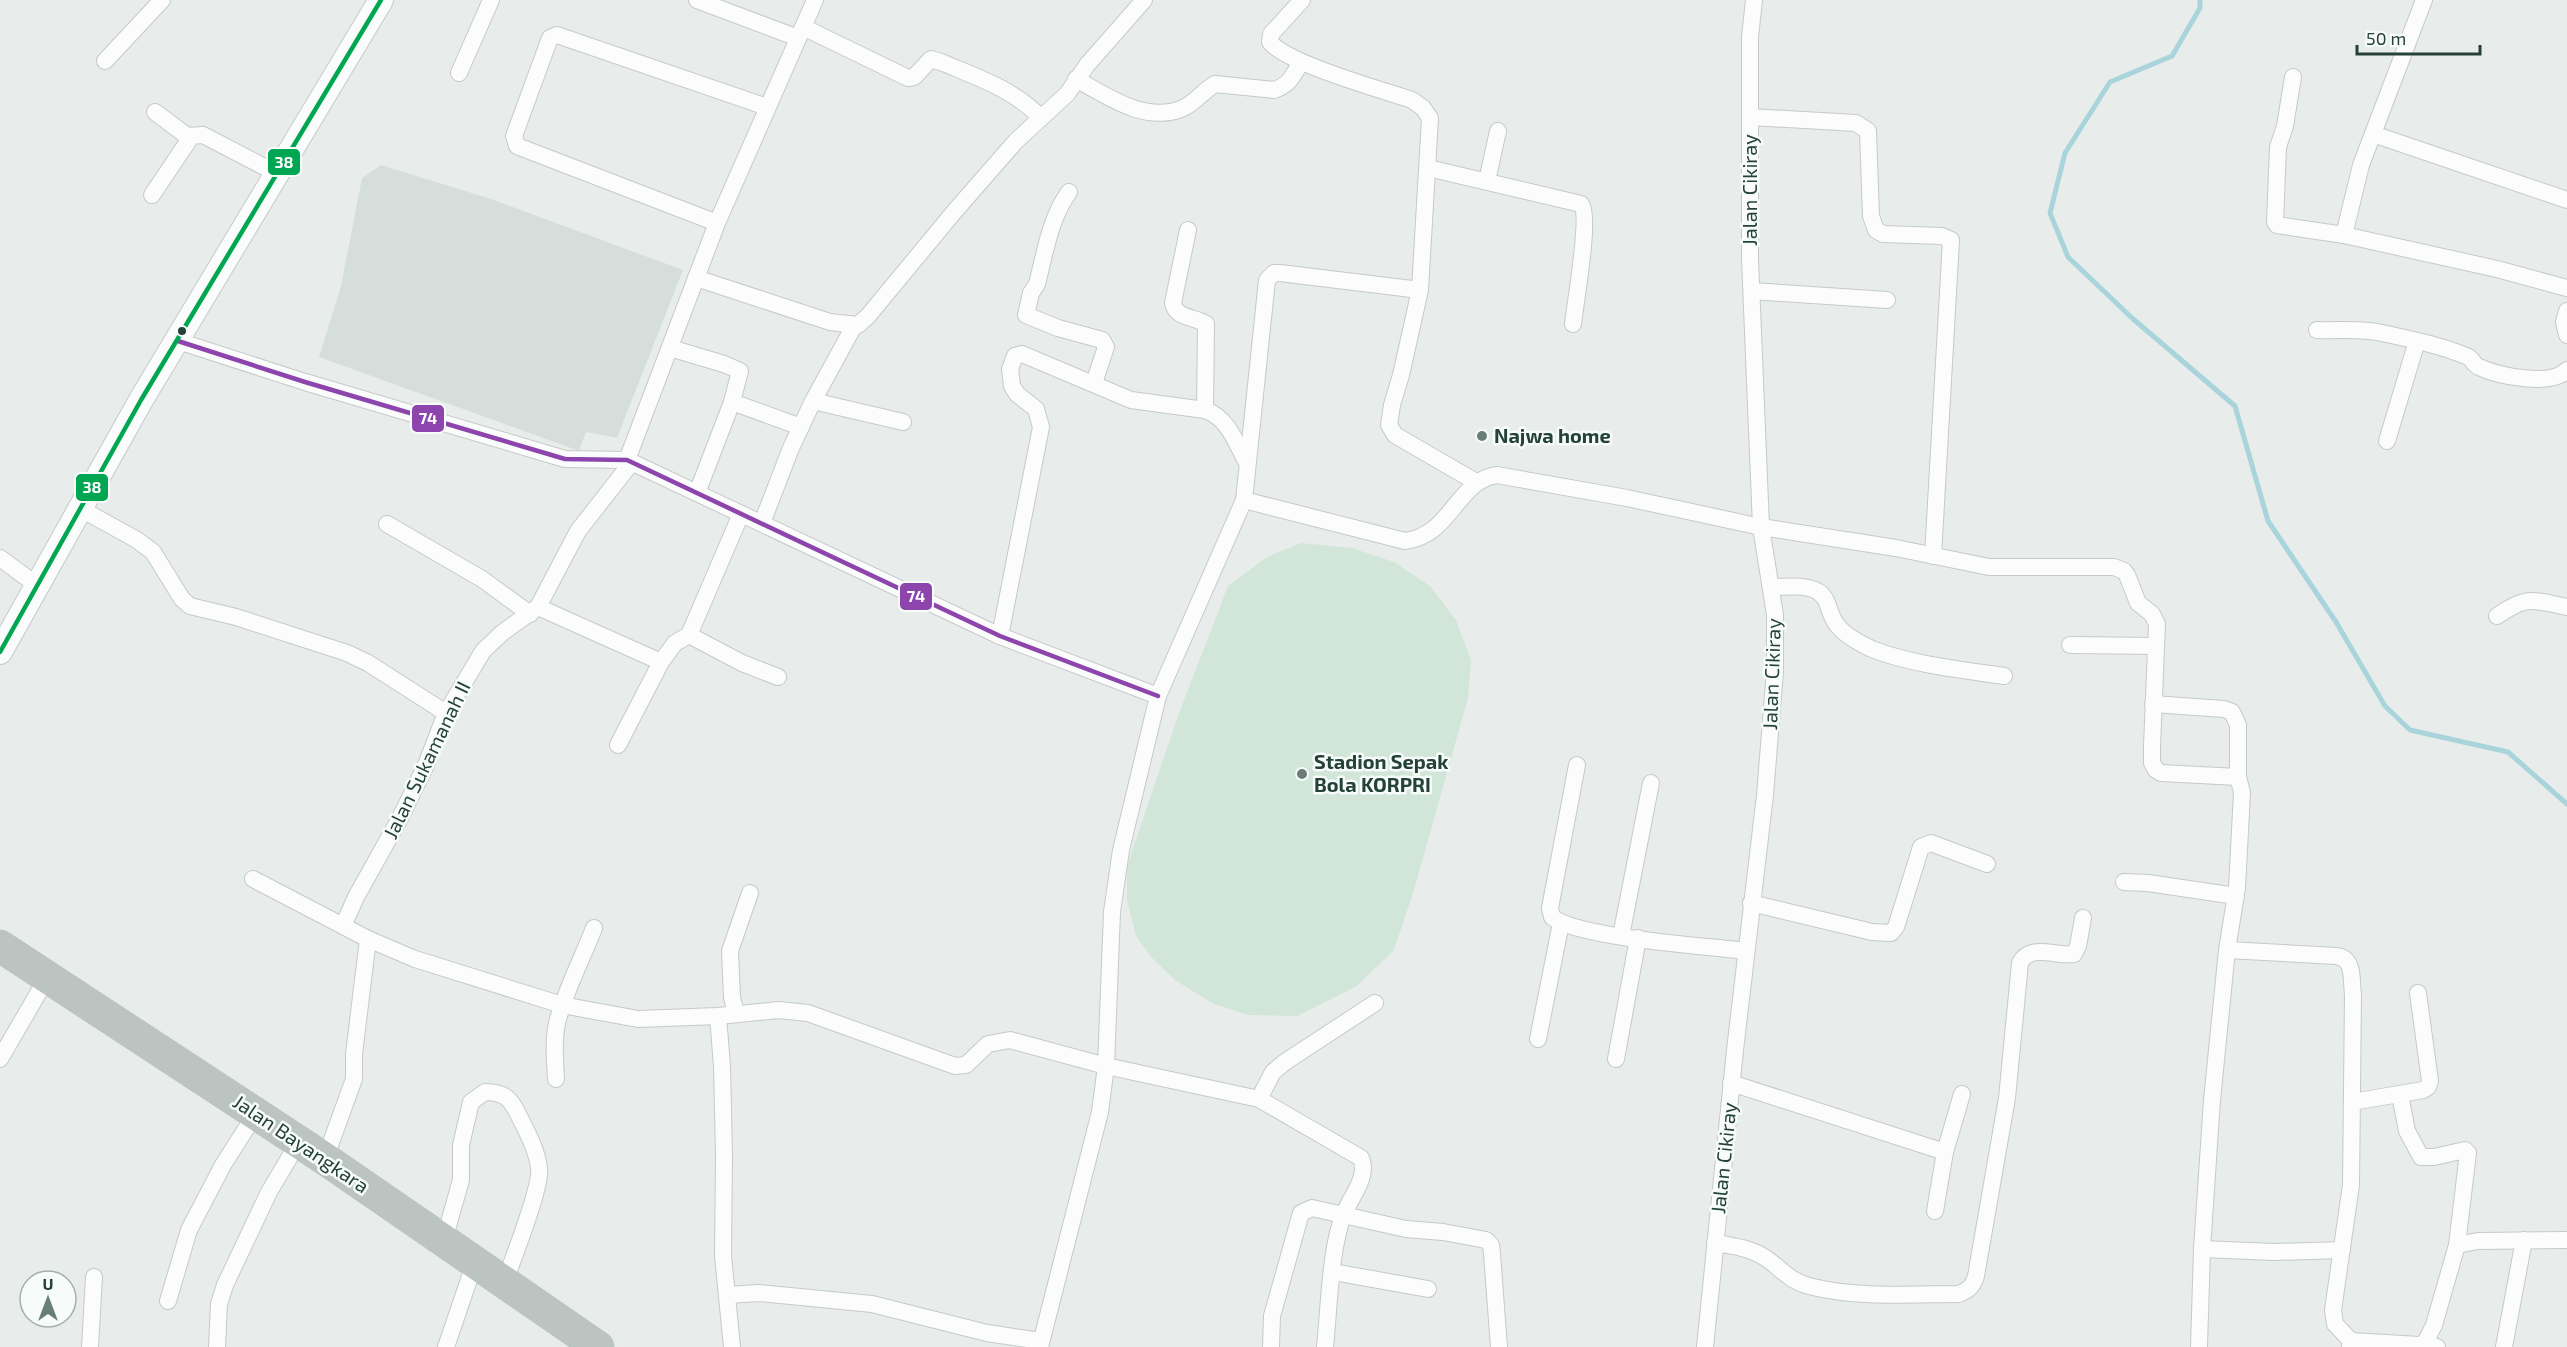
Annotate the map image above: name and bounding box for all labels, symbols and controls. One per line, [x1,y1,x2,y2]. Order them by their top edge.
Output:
scale bar [2357,18,2480,56]
text: 50 m [2366,27,2406,49]
street label: Jalan Cikiray [1737,134,1761,246]
line badge: 38 [267,148,301,176]
text: 38 [274,152,294,171]
unlabelled marker [176,325,188,337]
line badge: 74 [411,404,445,433]
text: 74 [419,408,437,427]
place label: Najwa home [1494,423,1611,447]
marker: Najwa home [1475,429,1489,443]
line badge: 38 [75,473,109,502]
text: 38 [82,477,102,496]
line badge: 74 [899,582,933,611]
text: 74 [907,586,925,605]
street label: Jalan Cikiray [1757,617,1785,730]
street label: Jalan Sukamanah II [378,677,475,842]
place label: Stadion Sepak Bola KORPRI [1314,749,1449,796]
marker: Stadion Sepak Bola KORPRI [1295,767,1309,781]
street label: Jalan Bayangkara [229,1089,374,1197]
street label: Jalan Cikiray [1705,1101,1741,1215]
north arrow [18,1269,78,1329]
text: U [43,1274,53,1293]

